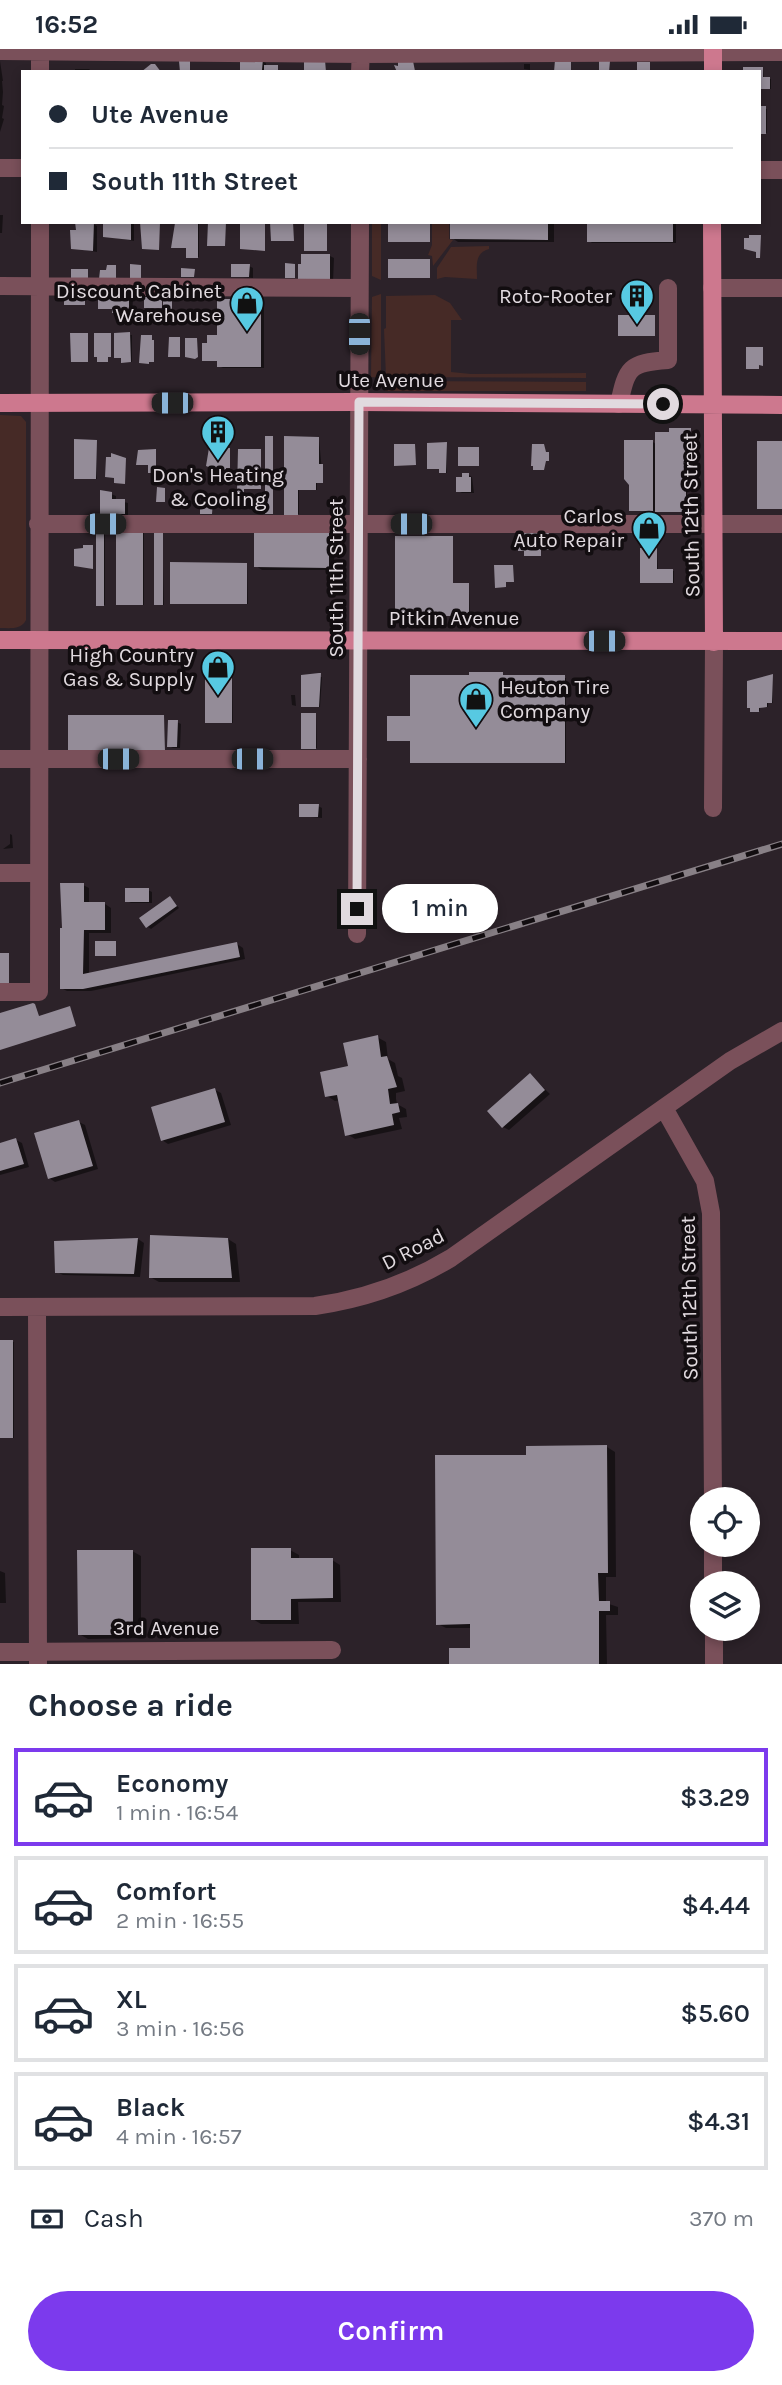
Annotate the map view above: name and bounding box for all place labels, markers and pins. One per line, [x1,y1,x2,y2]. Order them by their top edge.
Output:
building icon: Roto-Rooter [618,277,656,326]
place label: Discount Cabinet Warehouse [56,279,222,327]
shop icon: Discount Cabinet Warehouse [228,284,266,333]
place label: Roto-Rooter [499,284,612,308]
building icon: Don's Heating & Cooling [199,413,237,462]
place label: Don's Heating & Cooling [152,463,284,511]
place label: Carlos Auto Repair [514,504,624,552]
shop icon: Carlos Auto Repair [630,509,668,558]
place label: High Country Gas & Supply [63,643,194,691]
shop icon: High Country Gas & Supply [199,648,237,697]
place label: Heuton Tire Company [500,675,610,723]
shop icon: Heuton Tire Company [457,680,495,729]

